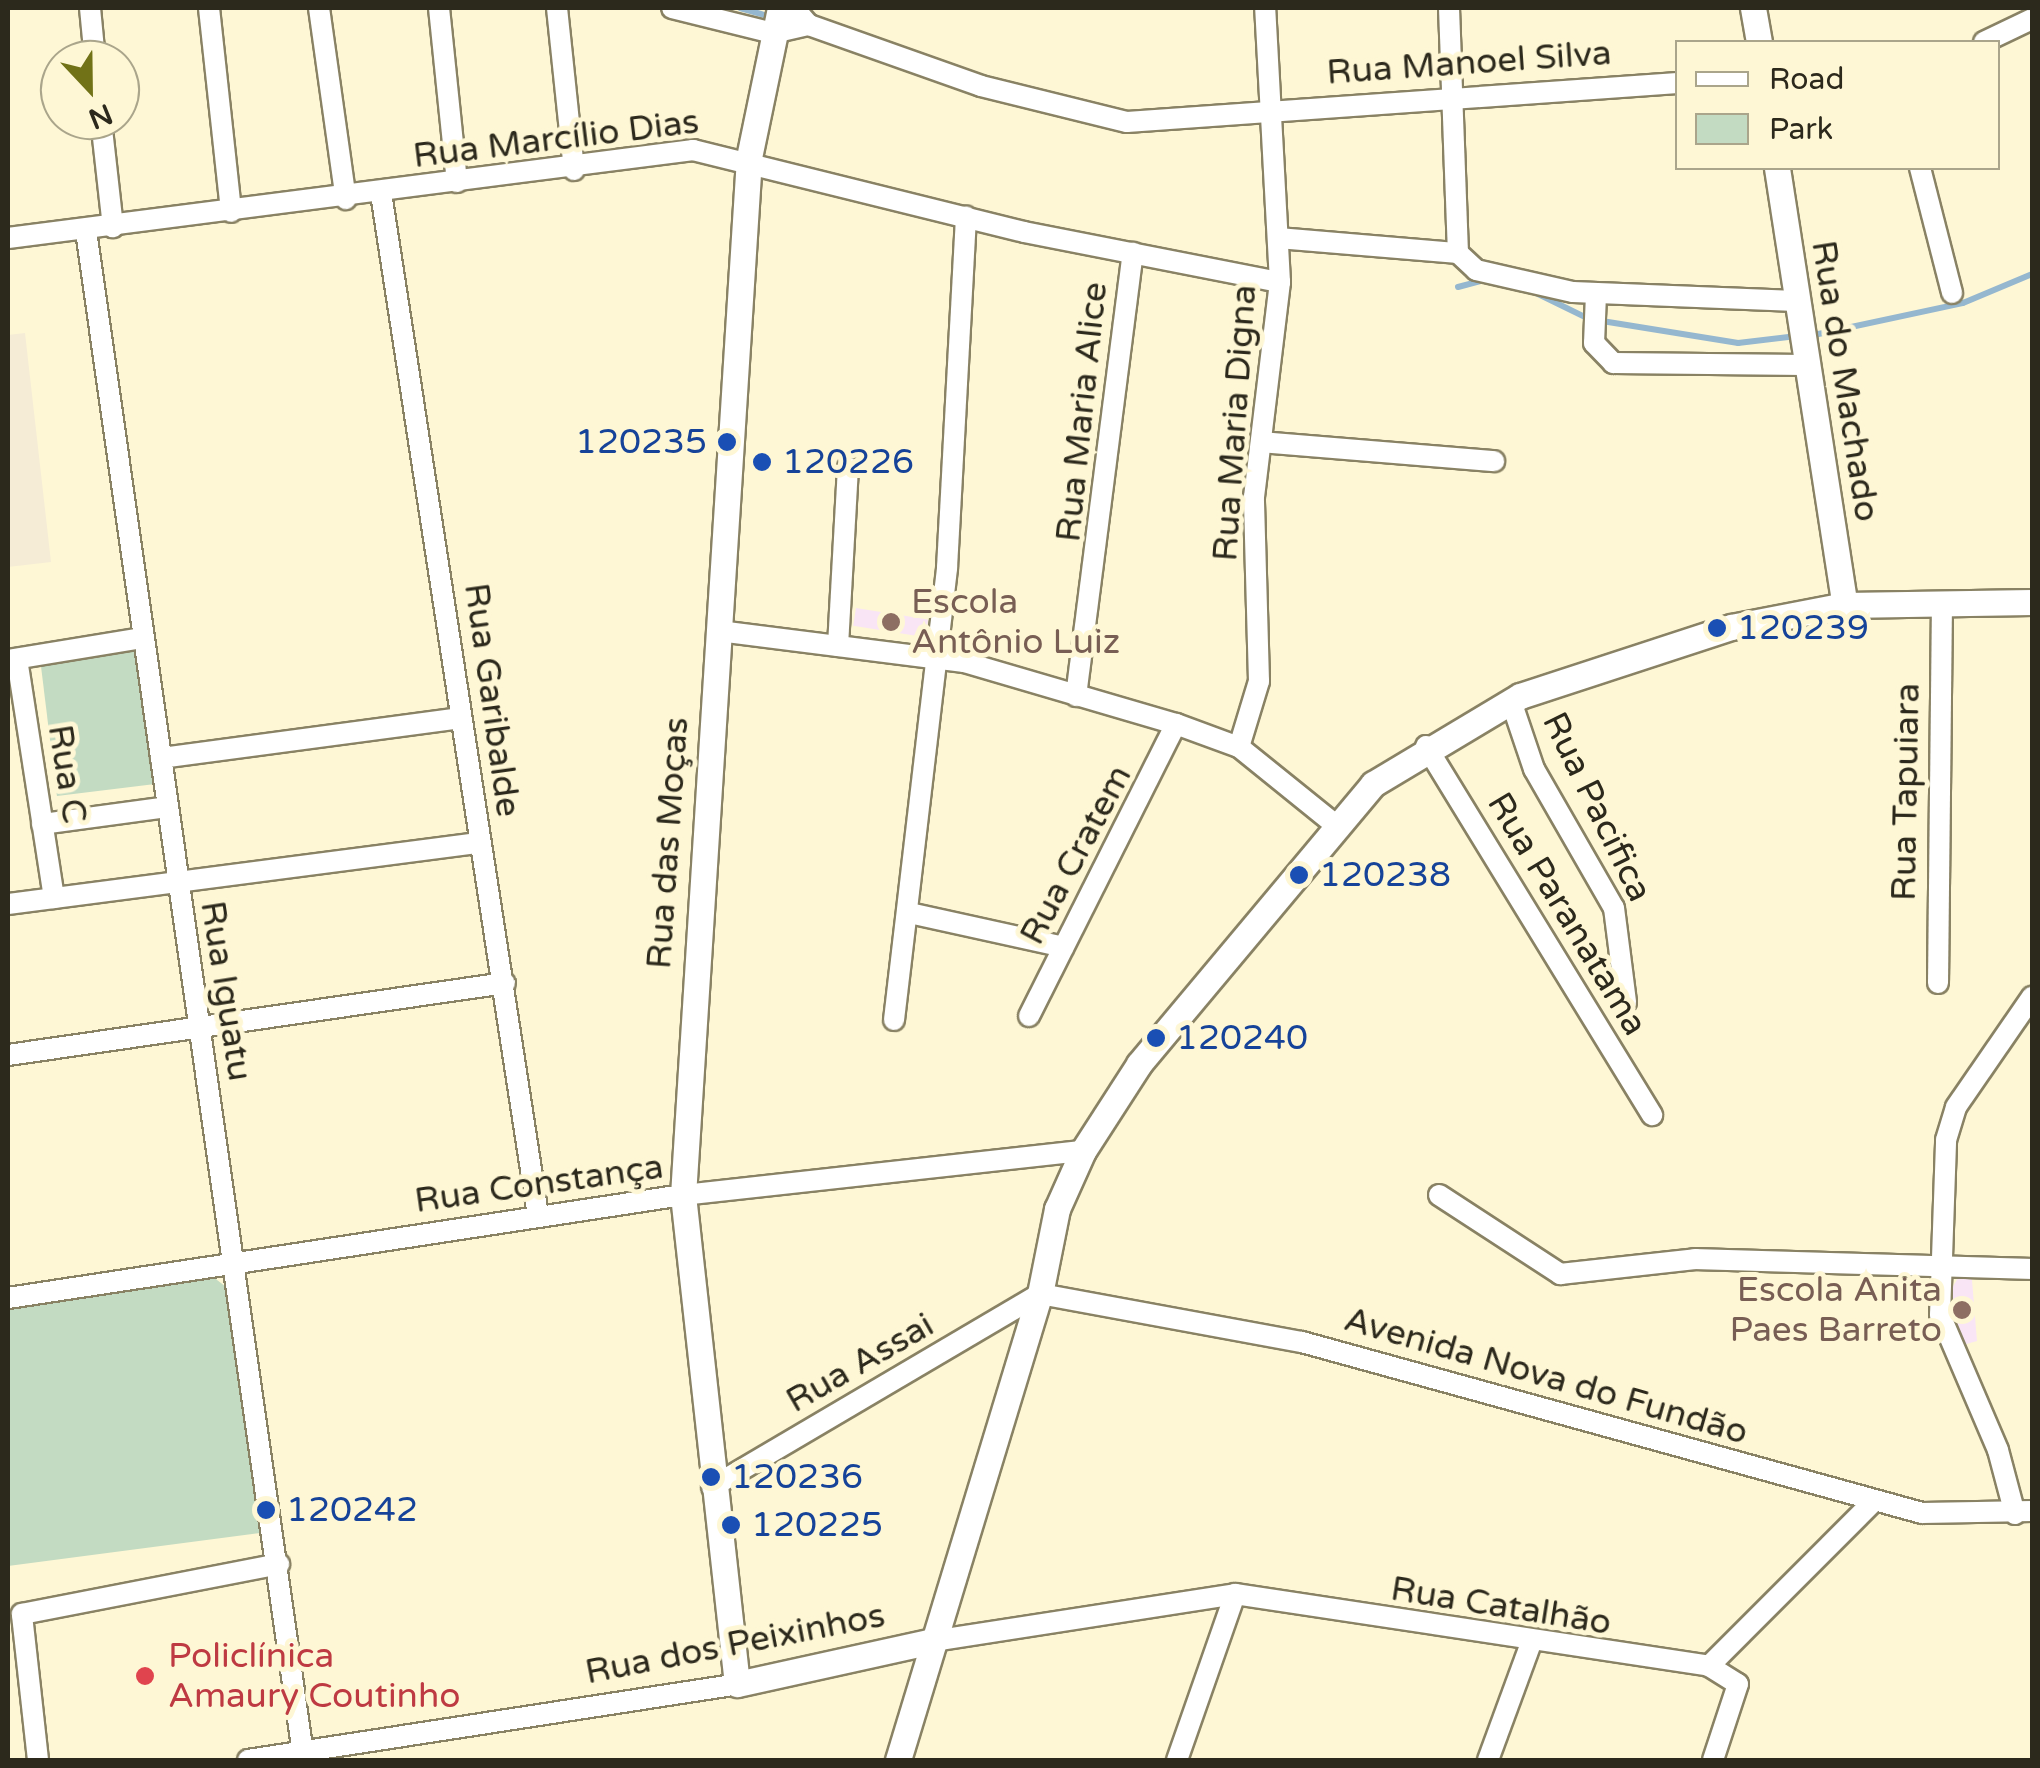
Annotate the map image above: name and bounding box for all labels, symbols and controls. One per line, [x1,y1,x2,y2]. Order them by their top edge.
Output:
street label: Rua Manoel Silva [1325,32,1613,94]
north arrow [40,40,140,140]
legend [1675,40,2000,170]
text: Road [1769,61,1844,98]
text: N [84,96,117,136]
street label: Rua Marcílio Dias [411,101,701,177]
text: Park [1769,111,1833,148]
street label: Rua do Machado [1802,237,1888,525]
street label: Rua Maria Alice [1047,280,1117,544]
street label: Rua Maria Digna [1204,283,1266,563]
place label: 120235 [575,421,707,463]
marker: 120235 [716,431,738,453]
place label: 120226 [782,441,914,483]
marker: 120226 [751,451,773,473]
street label: Rua Garibalde [455,580,529,820]
place label: Escola Antônio Luiz [911,581,1120,663]
place label: 120239 [1737,607,1869,649]
marker: Escola Antônio Luiz [880,611,902,633]
marker: 120239 [1706,617,1728,639]
street label: Rua Tapuiara [1883,683,1929,901]
street label: Rua Pacifica [1533,706,1661,908]
street label: Rua das Moças [638,716,698,970]
street label: Rua C [38,722,96,826]
street label: Rua Cratem [1011,758,1141,952]
street label: Rua Paranatama [1478,785,1656,1043]
place label: 120238 [1319,854,1451,896]
marker: 120238 [1288,864,1310,886]
street label: Rua Iguatu [191,898,261,1084]
place label: 120240 [1176,1017,1308,1059]
marker: 120240 [1145,1027,1167,1049]
street label: Rua Constança [412,1146,666,1222]
place label: Escola Anita Paes Barreto [1730,1269,1942,1351]
street label: Avenida Nova do Fundão [1339,1298,1753,1454]
marker: Escola Anita Paes Barreto [1951,1299,1973,1321]
street label: Rua Assai [779,1304,941,1422]
place label: 120236 [731,1456,863,1498]
marker: 120236 [700,1466,722,1488]
place label: 120242 [286,1489,418,1531]
marker: 120242 [255,1499,277,1521]
place label: 120225 [751,1504,883,1546]
marker: 120225 [720,1514,742,1536]
street label: Rua Catalhão [1388,1568,1614,1644]
street label: Rua dos Peixinhos [582,1594,888,1694]
place label: Policlínica Amaury Coutinho [168,1635,461,1717]
marker: Policlínica Amaury Coutinho [132,1663,158,1689]

